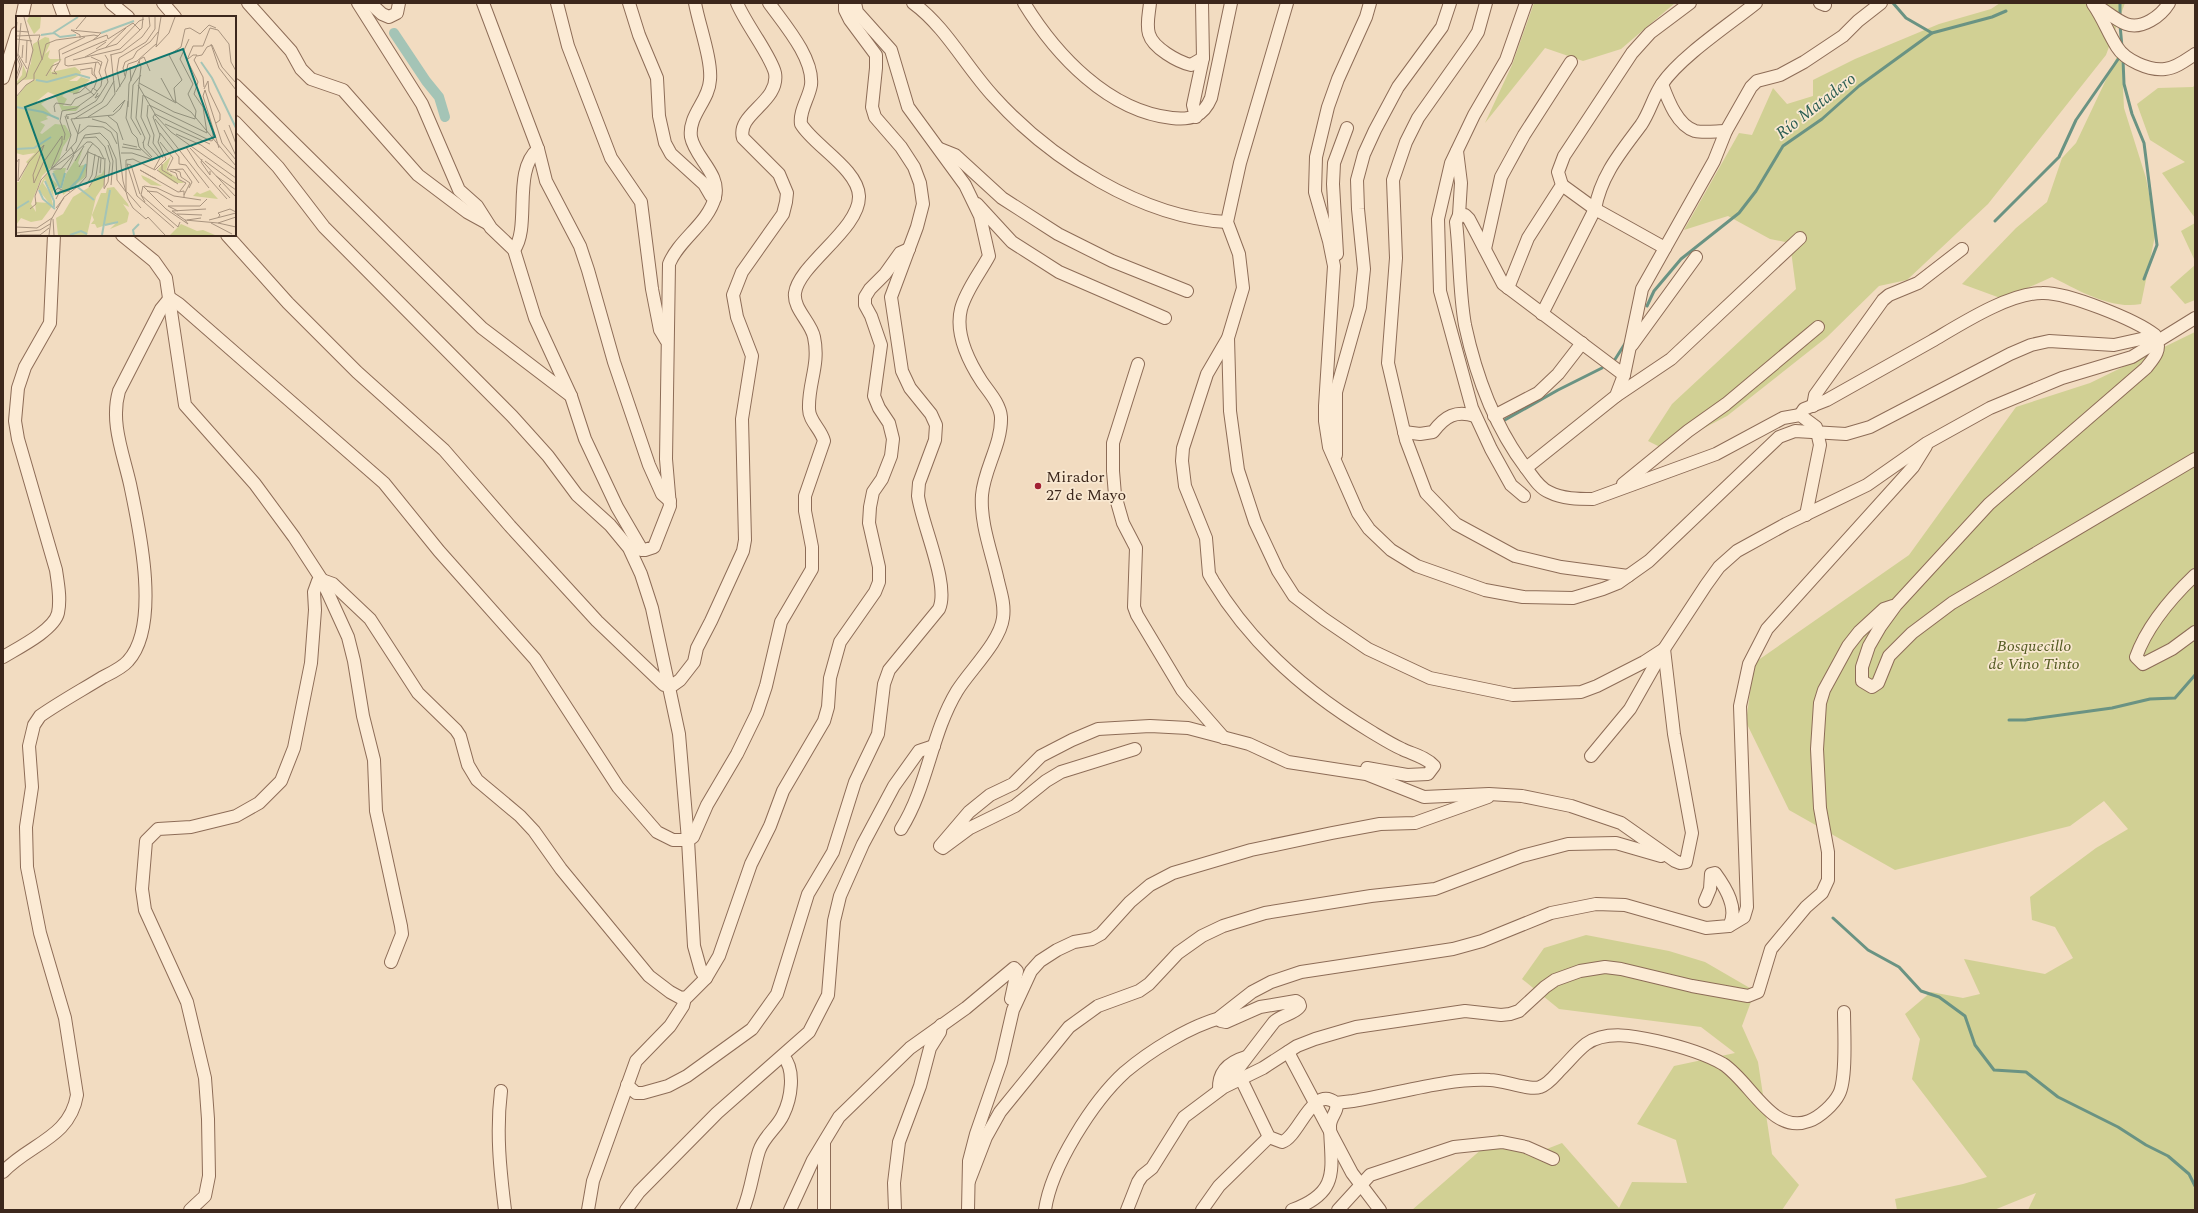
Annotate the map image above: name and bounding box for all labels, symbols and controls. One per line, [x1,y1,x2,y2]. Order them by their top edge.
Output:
inset map [16,16,236,236]
water label: Río Matadero [1770,66,1862,146]
place label: Mirador 27 de Mayo [1046,465,1126,507]
marker: Mirador 27 de Mayo [1033,481,1043,491]
park label: Bosquecillo de Vino Tinto [1988,634,2080,676]

